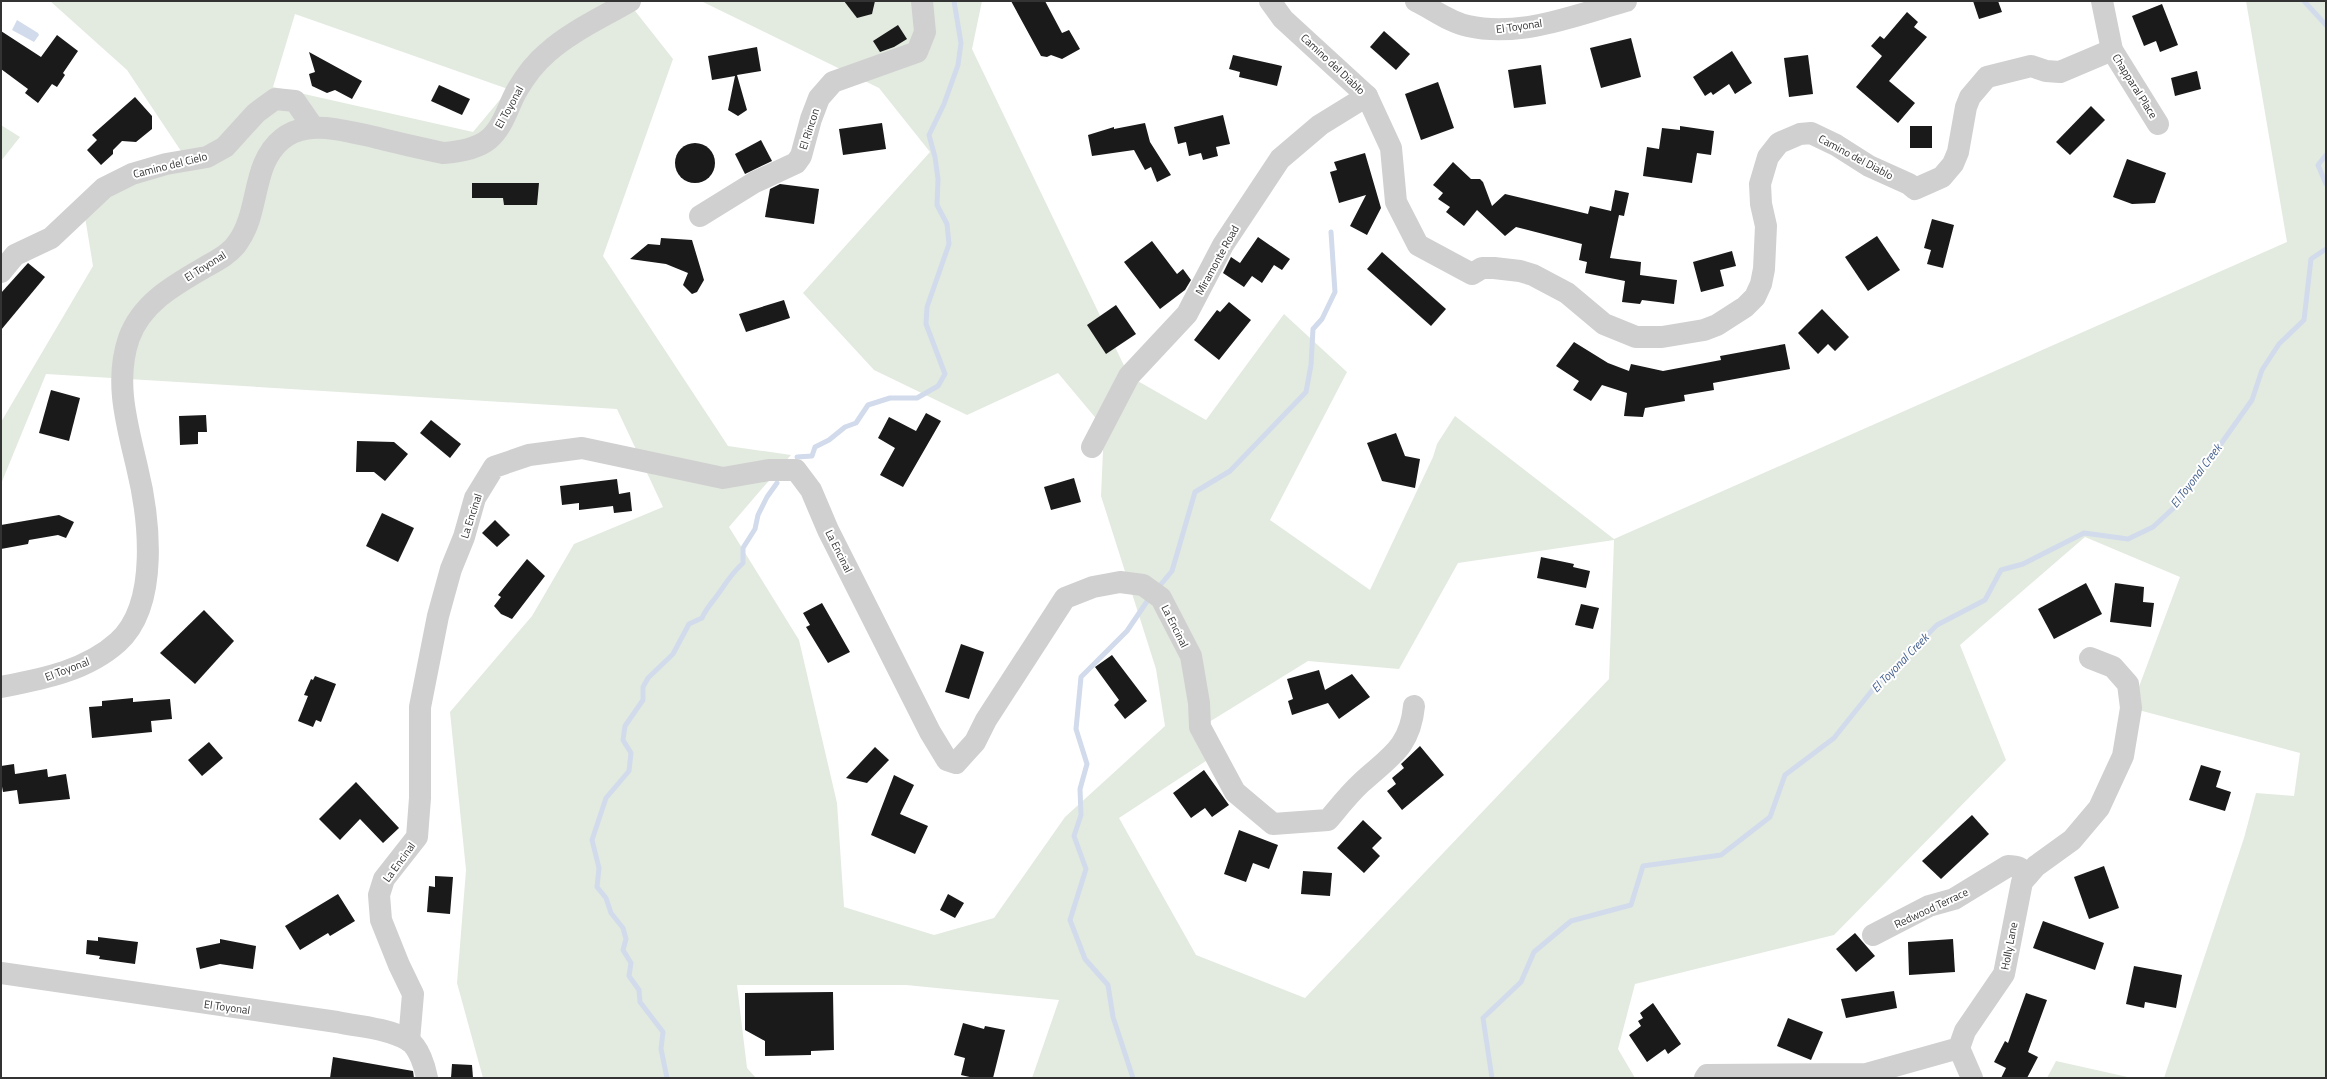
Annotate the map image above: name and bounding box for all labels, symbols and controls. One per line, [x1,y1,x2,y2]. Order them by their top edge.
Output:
street label: El Toyonal [1495,15,1543,37]
street label: Camino del Diablo [1297,30,1369,98]
street label: Chapparal Place [2109,51,2162,122]
street label: El Toyonal [491,83,527,131]
street label: El Rincon [795,106,823,152]
street label: Camino del Diablo [1816,131,1896,184]
street label: Camino del Cielo [131,148,209,182]
street label: Miramonte Road [1191,222,1243,298]
street label: El Toyonal [181,247,229,285]
water label: El Toyonal Creek [2165,438,2227,512]
street label: La Encinal [456,491,486,541]
street label: La Encinal [821,527,857,575]
street label: La Encinal [1157,602,1193,650]
water label: El Toyonal Creek [1866,627,1934,697]
street label: El Toyonal [42,653,92,685]
street label: La Encinal [379,839,419,885]
street label: Redwood Terrace [1891,884,1971,932]
street label: Holly Lane [1997,920,2022,971]
street label: El Toyonal [203,996,251,1018]

